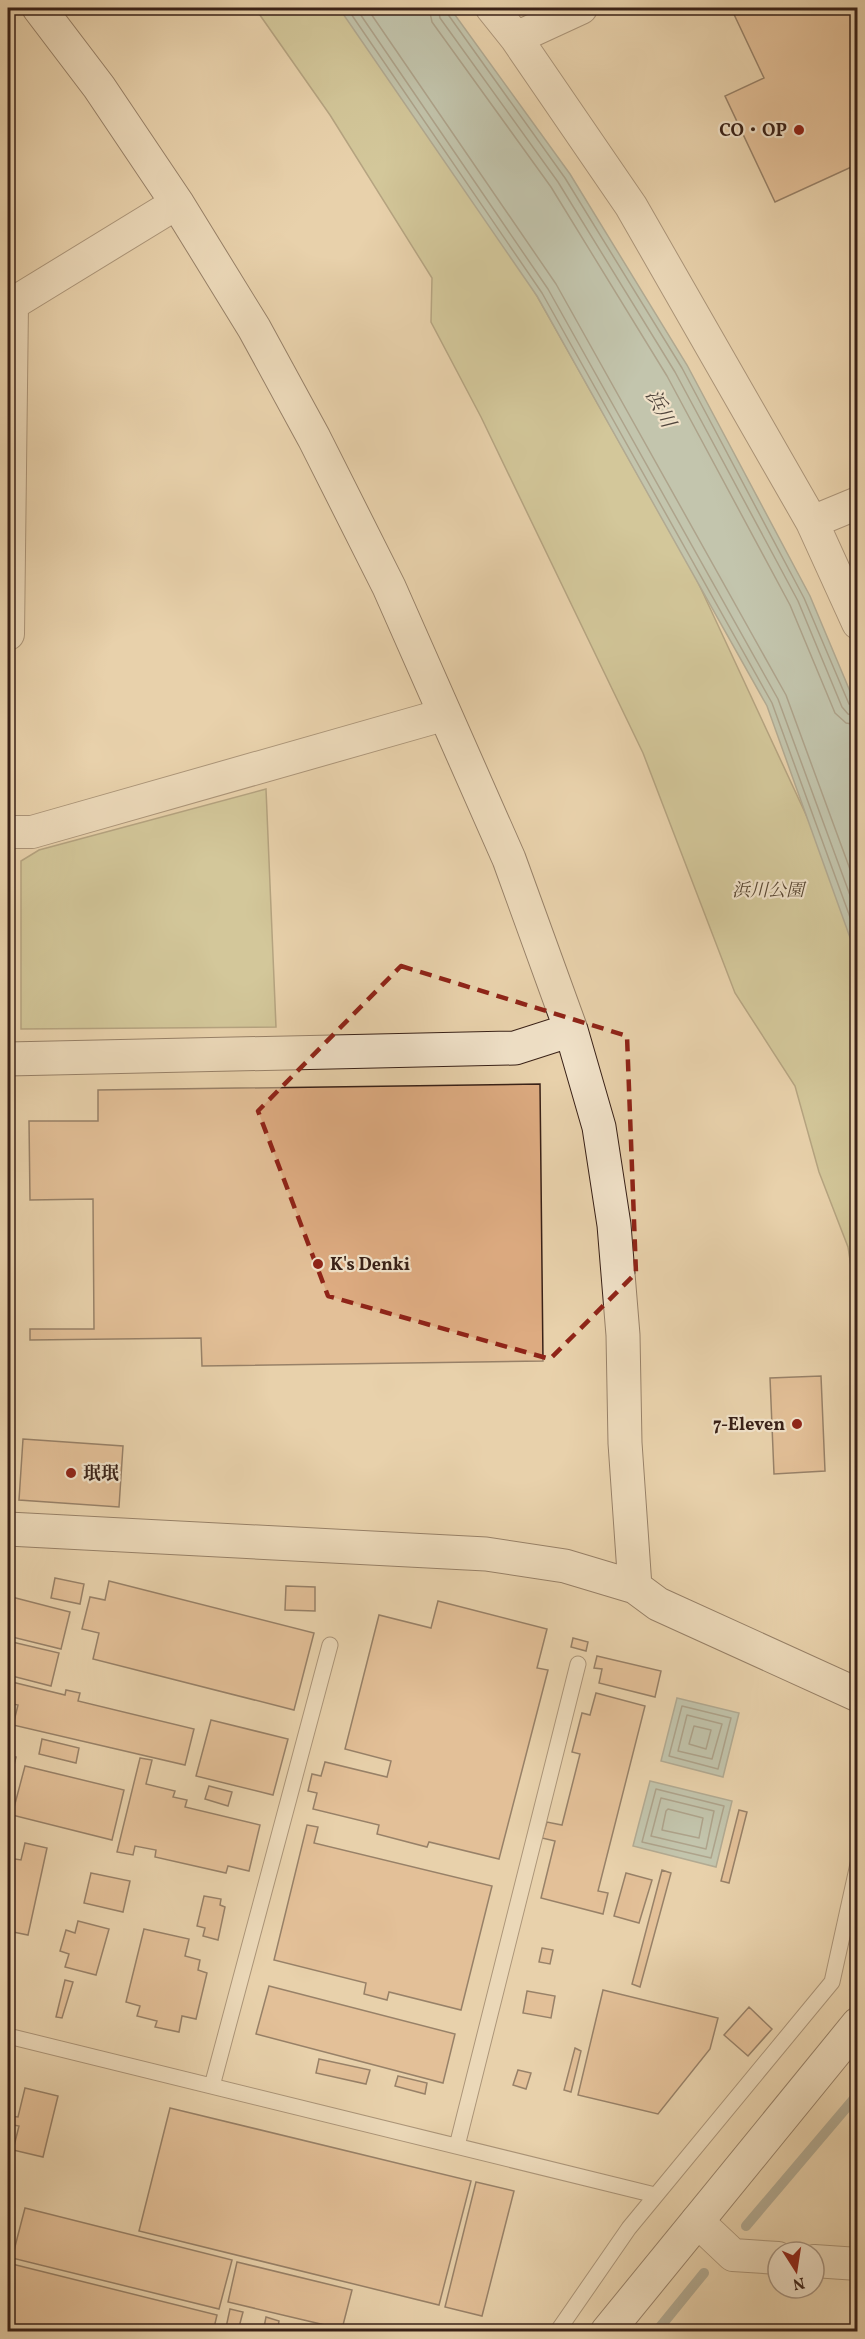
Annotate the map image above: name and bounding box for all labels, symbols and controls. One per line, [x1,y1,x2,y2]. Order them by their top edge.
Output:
place label: CO・OP [719,119,787,144]
marker: CO・OP [792,123,806,137]
water label: 浜川 [637,385,682,435]
park label: 浜川公園 [732,879,807,904]
place label: K's Denki [330,1253,410,1278]
marker: K's Denki [311,1257,325,1271]
place label: 7-Eleven [713,1413,785,1438]
marker: 7-Eleven [790,1417,804,1431]
place label: 珉珉 [83,1462,119,1487]
marker: 珉珉 [64,1466,78,1480]
north arrow [766,2240,826,2300]
text: N [790,2271,807,2295]

